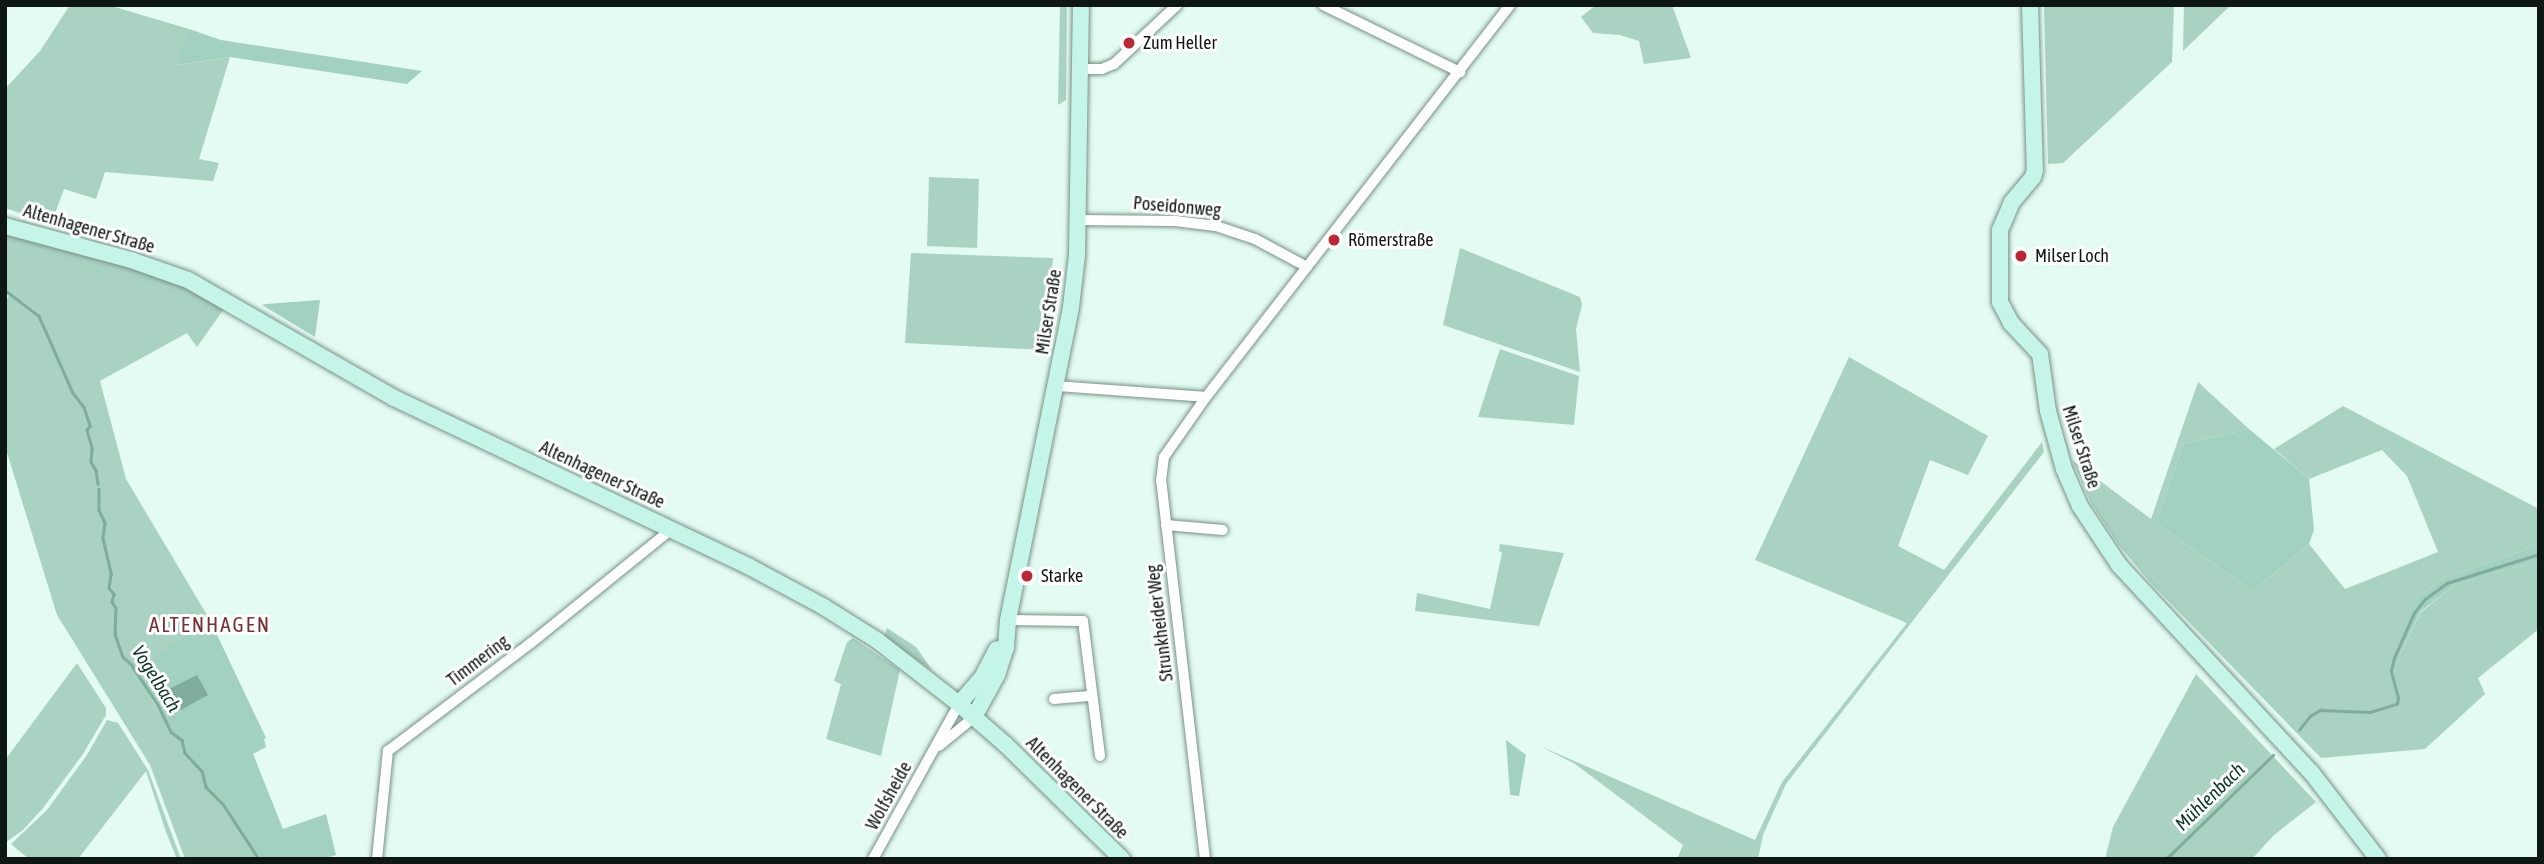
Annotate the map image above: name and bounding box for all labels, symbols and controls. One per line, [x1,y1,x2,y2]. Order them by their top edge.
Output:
place label: Zum Heller [1143,32,1217,54]
marker: Zum Heller [1121,35,1137,51]
street label: Poseidonweg [1132,192,1222,222]
street label: Altenhagener Straße [21,200,157,258]
place label: Römerstraße [1348,229,1433,251]
marker: Römerstraße [1326,232,1342,248]
place label: Milser Loch [2035,245,2109,267]
marker: Milser Loch [2013,248,2029,264]
street label: Milser Straße [1032,268,1066,356]
street label: Milser Straße [2057,403,2105,491]
street label: Altenhagener Straße [536,437,668,513]
street label: Strunkheider Weg [1142,563,1178,683]
place label: Starke [1041,565,1083,587]
marker: Starke [1019,568,1035,584]
district label: ALTENHAGEN [150,611,270,637]
street label: Timmering [443,631,513,691]
water label: Vogelbach [127,642,185,716]
street label: Altenhagener Straße [1021,732,1133,844]
street label: Wolfsheide [861,758,917,834]
water label: Mühlenbach [2171,758,2249,836]

